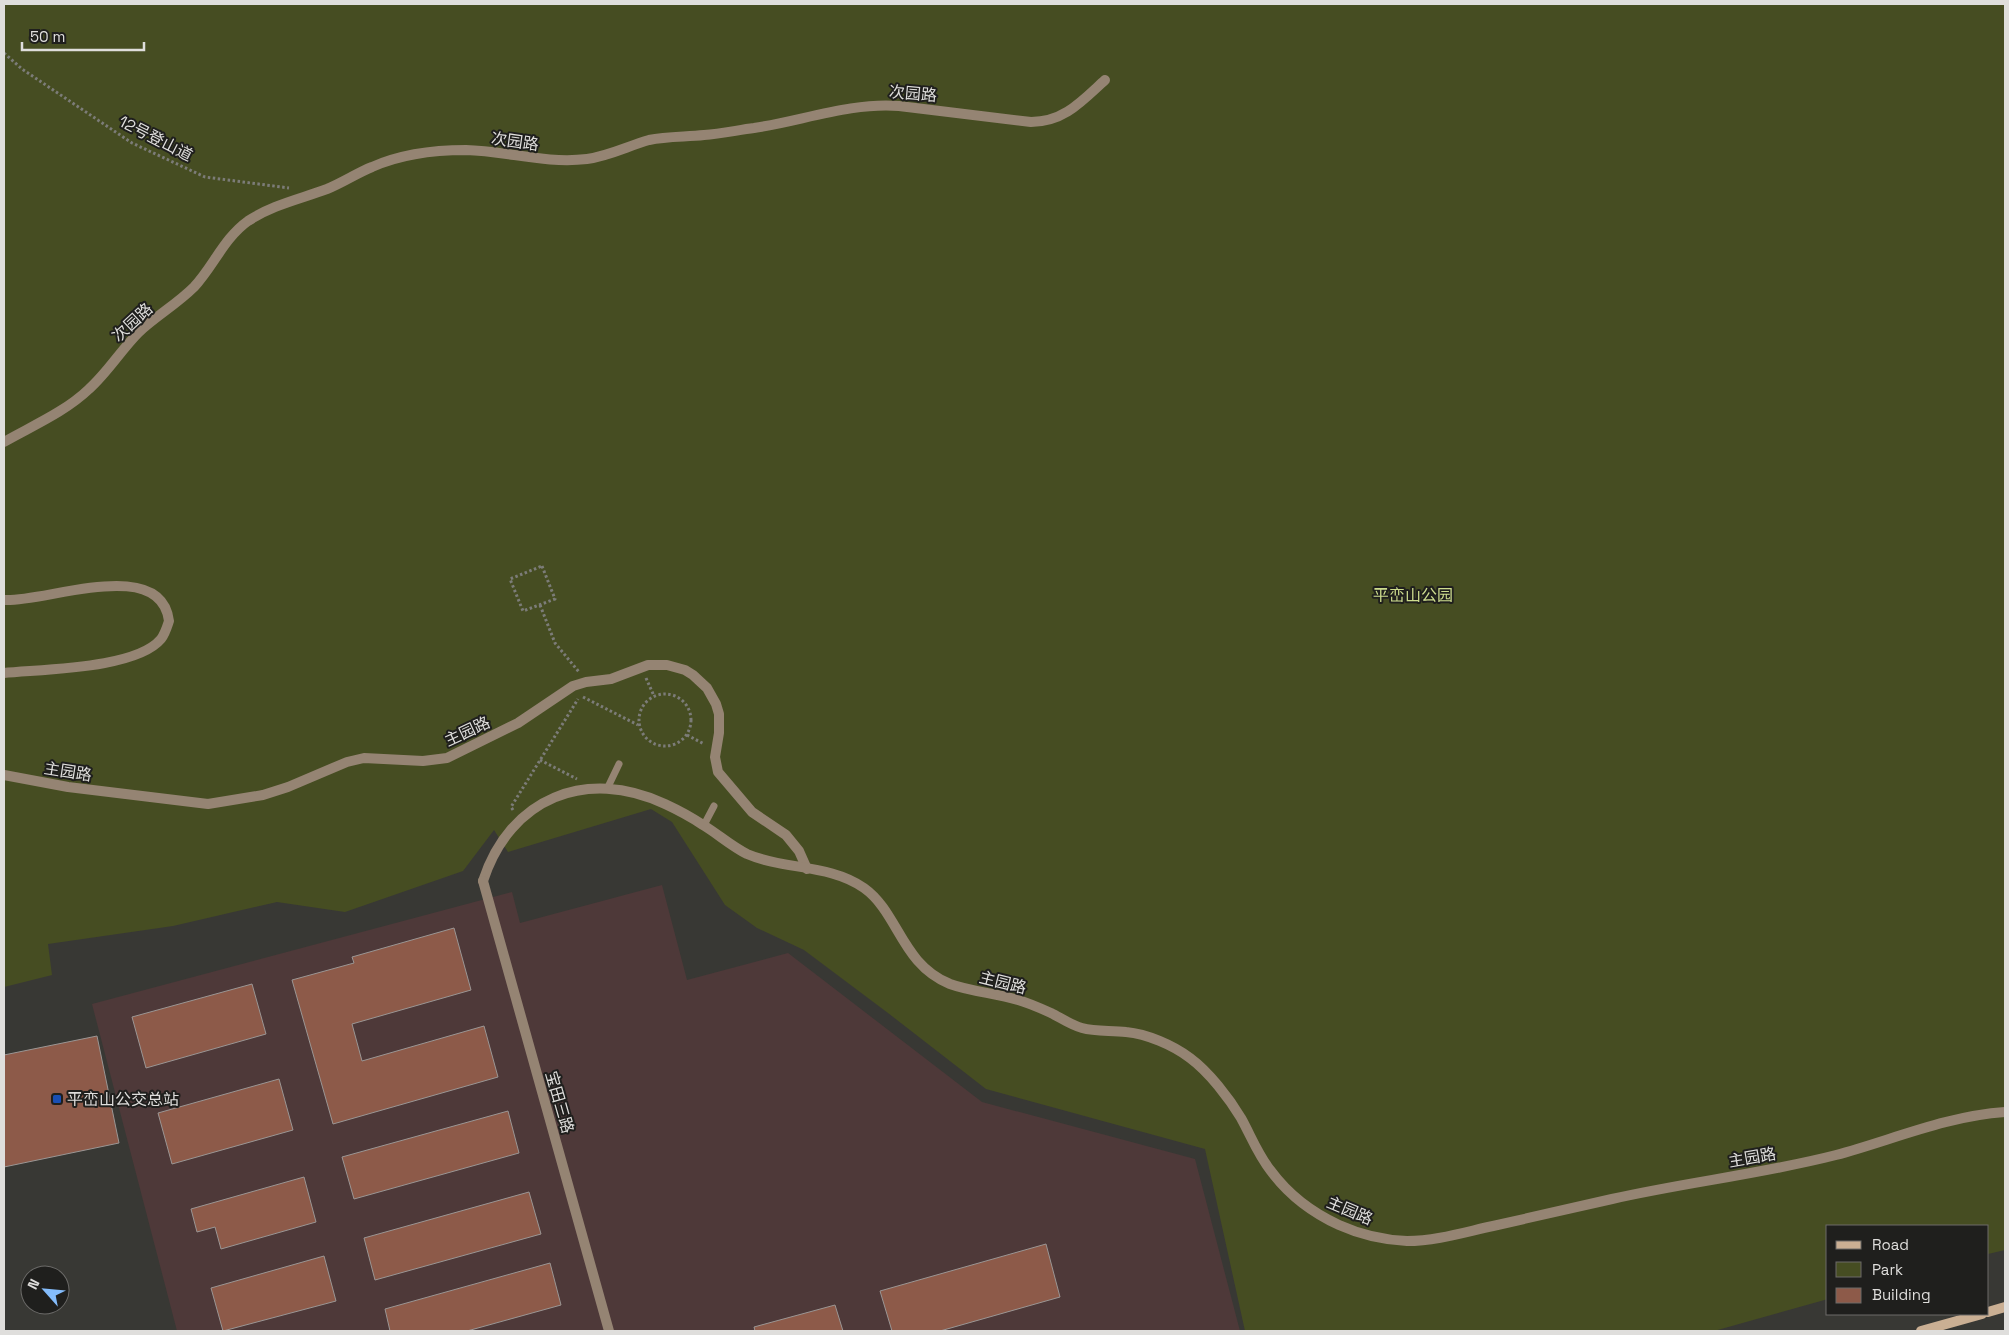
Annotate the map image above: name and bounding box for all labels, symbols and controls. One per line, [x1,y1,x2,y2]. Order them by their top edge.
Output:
scale bar [22,20,145,52]
text: 50 m [30,27,65,46]
street label: 次园路 [888,81,938,106]
street label: 12号登山道 [115,111,196,166]
street label: 次园路 [490,128,540,155]
street label: 次园路 [108,298,157,346]
park label: 平峦山公园 [1373,585,1453,606]
street label: 主园路 [441,712,493,751]
street label: 主园路 [43,757,93,786]
street label: 主园路 [977,966,1029,998]
street label: 宝田三路 [541,1068,578,1136]
place label: 平峦山公交总站 [67,1089,179,1110]
marker: 平峦山公交总站 [51,1093,63,1105]
street label: 主园路 [1727,1143,1778,1172]
street label: 主园路 [1324,1191,1376,1230]
legend [1826,1225,1989,1315]
text: Road [1872,1235,1909,1254]
text: Park [1872,1260,1903,1279]
north arrow [20,1265,70,1315]
text: N [23,1276,44,1292]
text: Building [1872,1285,1931,1304]

